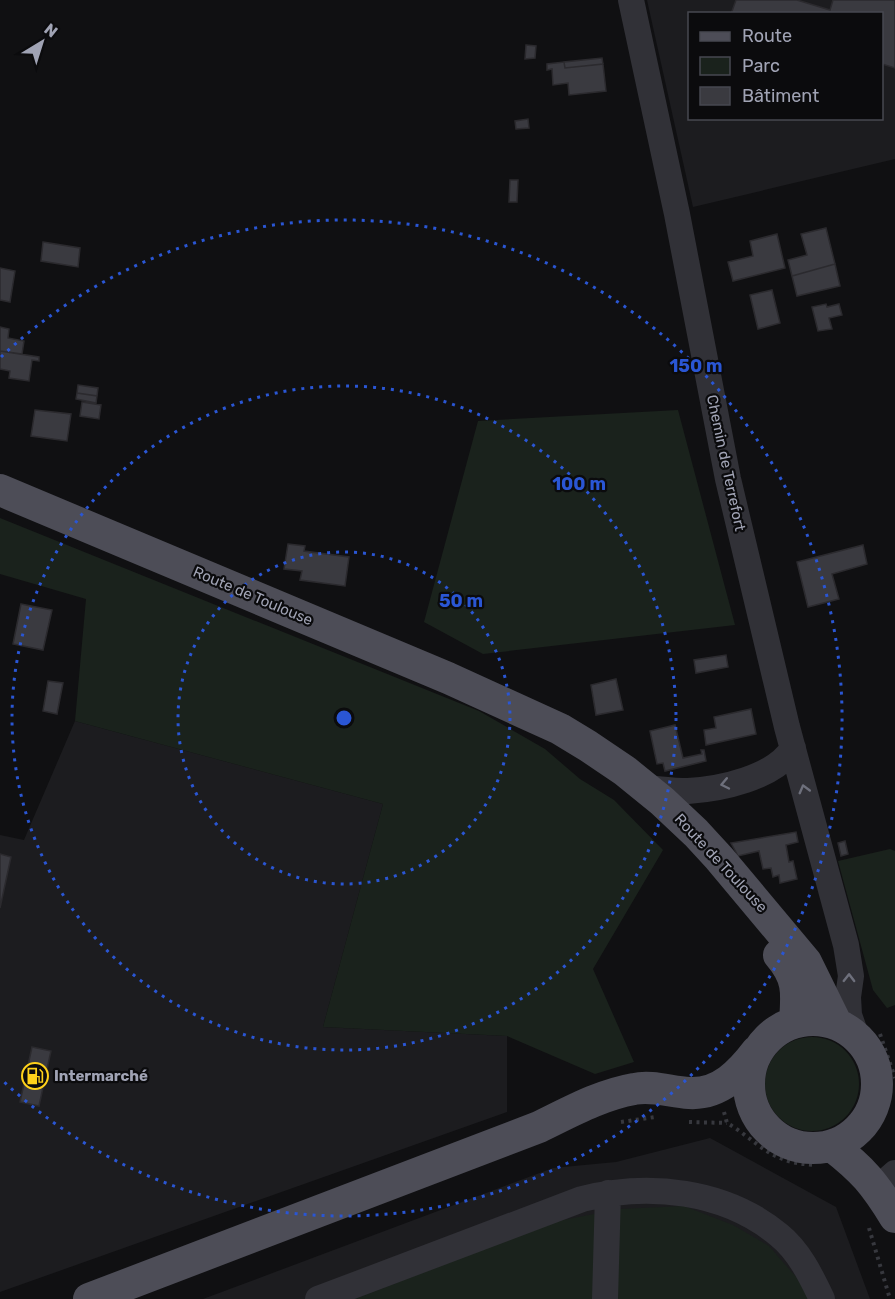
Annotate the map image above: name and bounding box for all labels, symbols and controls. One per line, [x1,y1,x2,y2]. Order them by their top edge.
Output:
north arrow [12,12,72,72]
legend [688,12,883,120]
text: N [41,20,61,42]
text: Route [742,25,792,47]
text: Parc [742,55,780,77]
text: Bâtiment [742,85,819,107]
text: 150 m [669,355,723,377]
street label: Chemin de Terrefort [703,393,749,533]
text: 100 m [552,473,606,495]
street label: Route de Toulouse [190,563,316,629]
text: 50 m [439,590,483,612]
centre of rings [334,708,354,728]
one-way arrow [720,777,730,790]
one-way arrow [798,785,811,795]
street label: Route de Toulouse [671,810,771,916]
one-way arrow [843,974,855,983]
fuel station icon: Intermarché [20,1061,50,1091]
place label: Intermarché [54,1067,148,1085]

